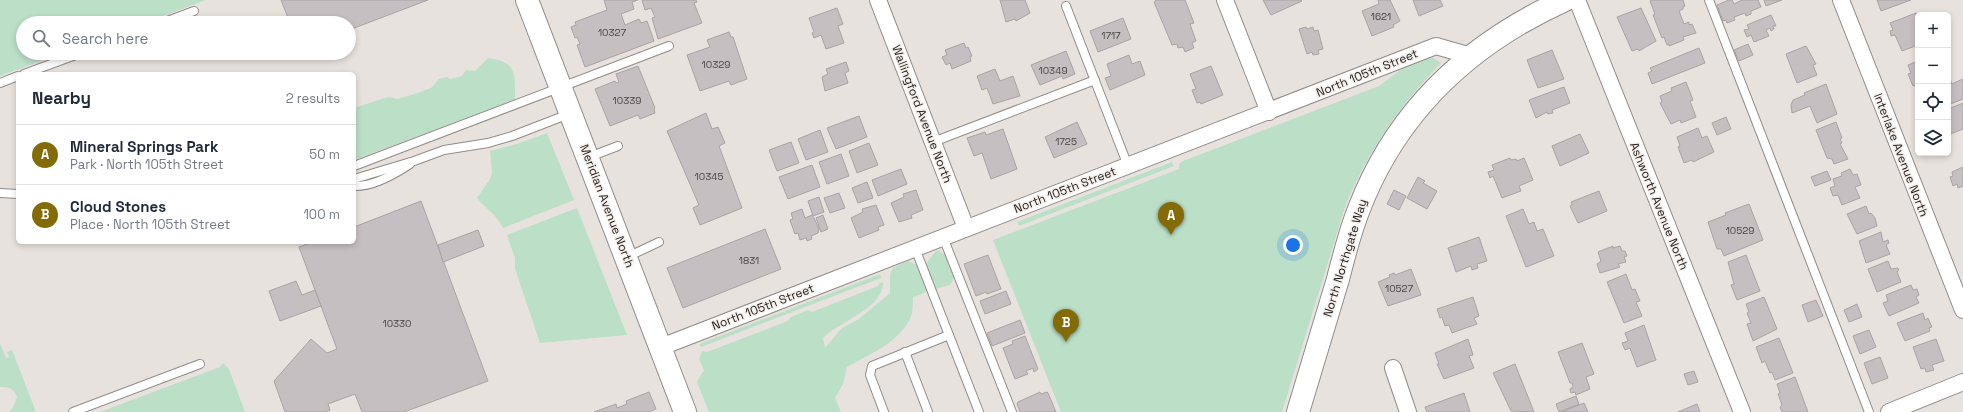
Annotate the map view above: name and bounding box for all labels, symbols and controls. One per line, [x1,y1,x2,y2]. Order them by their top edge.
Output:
house number: 1621 [1371,10,1391,23]
map controls [1915,12,1951,156]
button: + [1915,12,1951,48]
search box [16,16,356,60]
house number: 10327 [598,26,626,39]
icon: search [30,27,52,49]
text: Search here [62,29,148,48]
house number: 1717 [1101,29,1121,42]
street label: Wallingford Avenue North [888,43,956,185]
street label: North 105th Street [1314,45,1420,101]
button: − [1915,48,1951,84]
house number: 10329 [702,58,730,71]
house number: 10349 [1039,64,1068,77]
button: locate [1915,84,1951,120]
text: Nearby [32,87,91,109]
text: 2 results [286,90,340,107]
street label: Interlake Avenue North [1870,91,1932,219]
house number: 10339 [613,94,641,107]
button: layers [1915,120,1951,156]
house number: 1725 [1055,135,1077,148]
text: Mineral Springs Park [70,137,218,156]
street label: Ashworth Avenue North [1626,140,1692,272]
street label: Meridian Avenue North [576,142,638,270]
text: A [41,146,49,163]
text: 50 m [309,146,340,163]
text: Park · North 105th Street [70,156,224,173]
street label: North 105th Street [1012,163,1118,217]
house number: 10345 [695,170,723,183]
text: Cloud Stones [70,197,166,216]
street label: North Northgate Way [1319,197,1371,319]
pin: A [1158,202,1184,235]
text: B [41,206,49,223]
text: 100 m [303,206,340,223]
text: Place · North 105th Street [70,216,230,233]
house number: 10529 [1726,224,1754,237]
your location [1283,235,1303,255]
house number: 1831 [739,254,759,267]
street label: North 105th Street [710,280,816,334]
house number: 10527 [1385,282,1413,295]
pin: B [1053,309,1079,342]
house number: 10330 [382,317,412,330]

